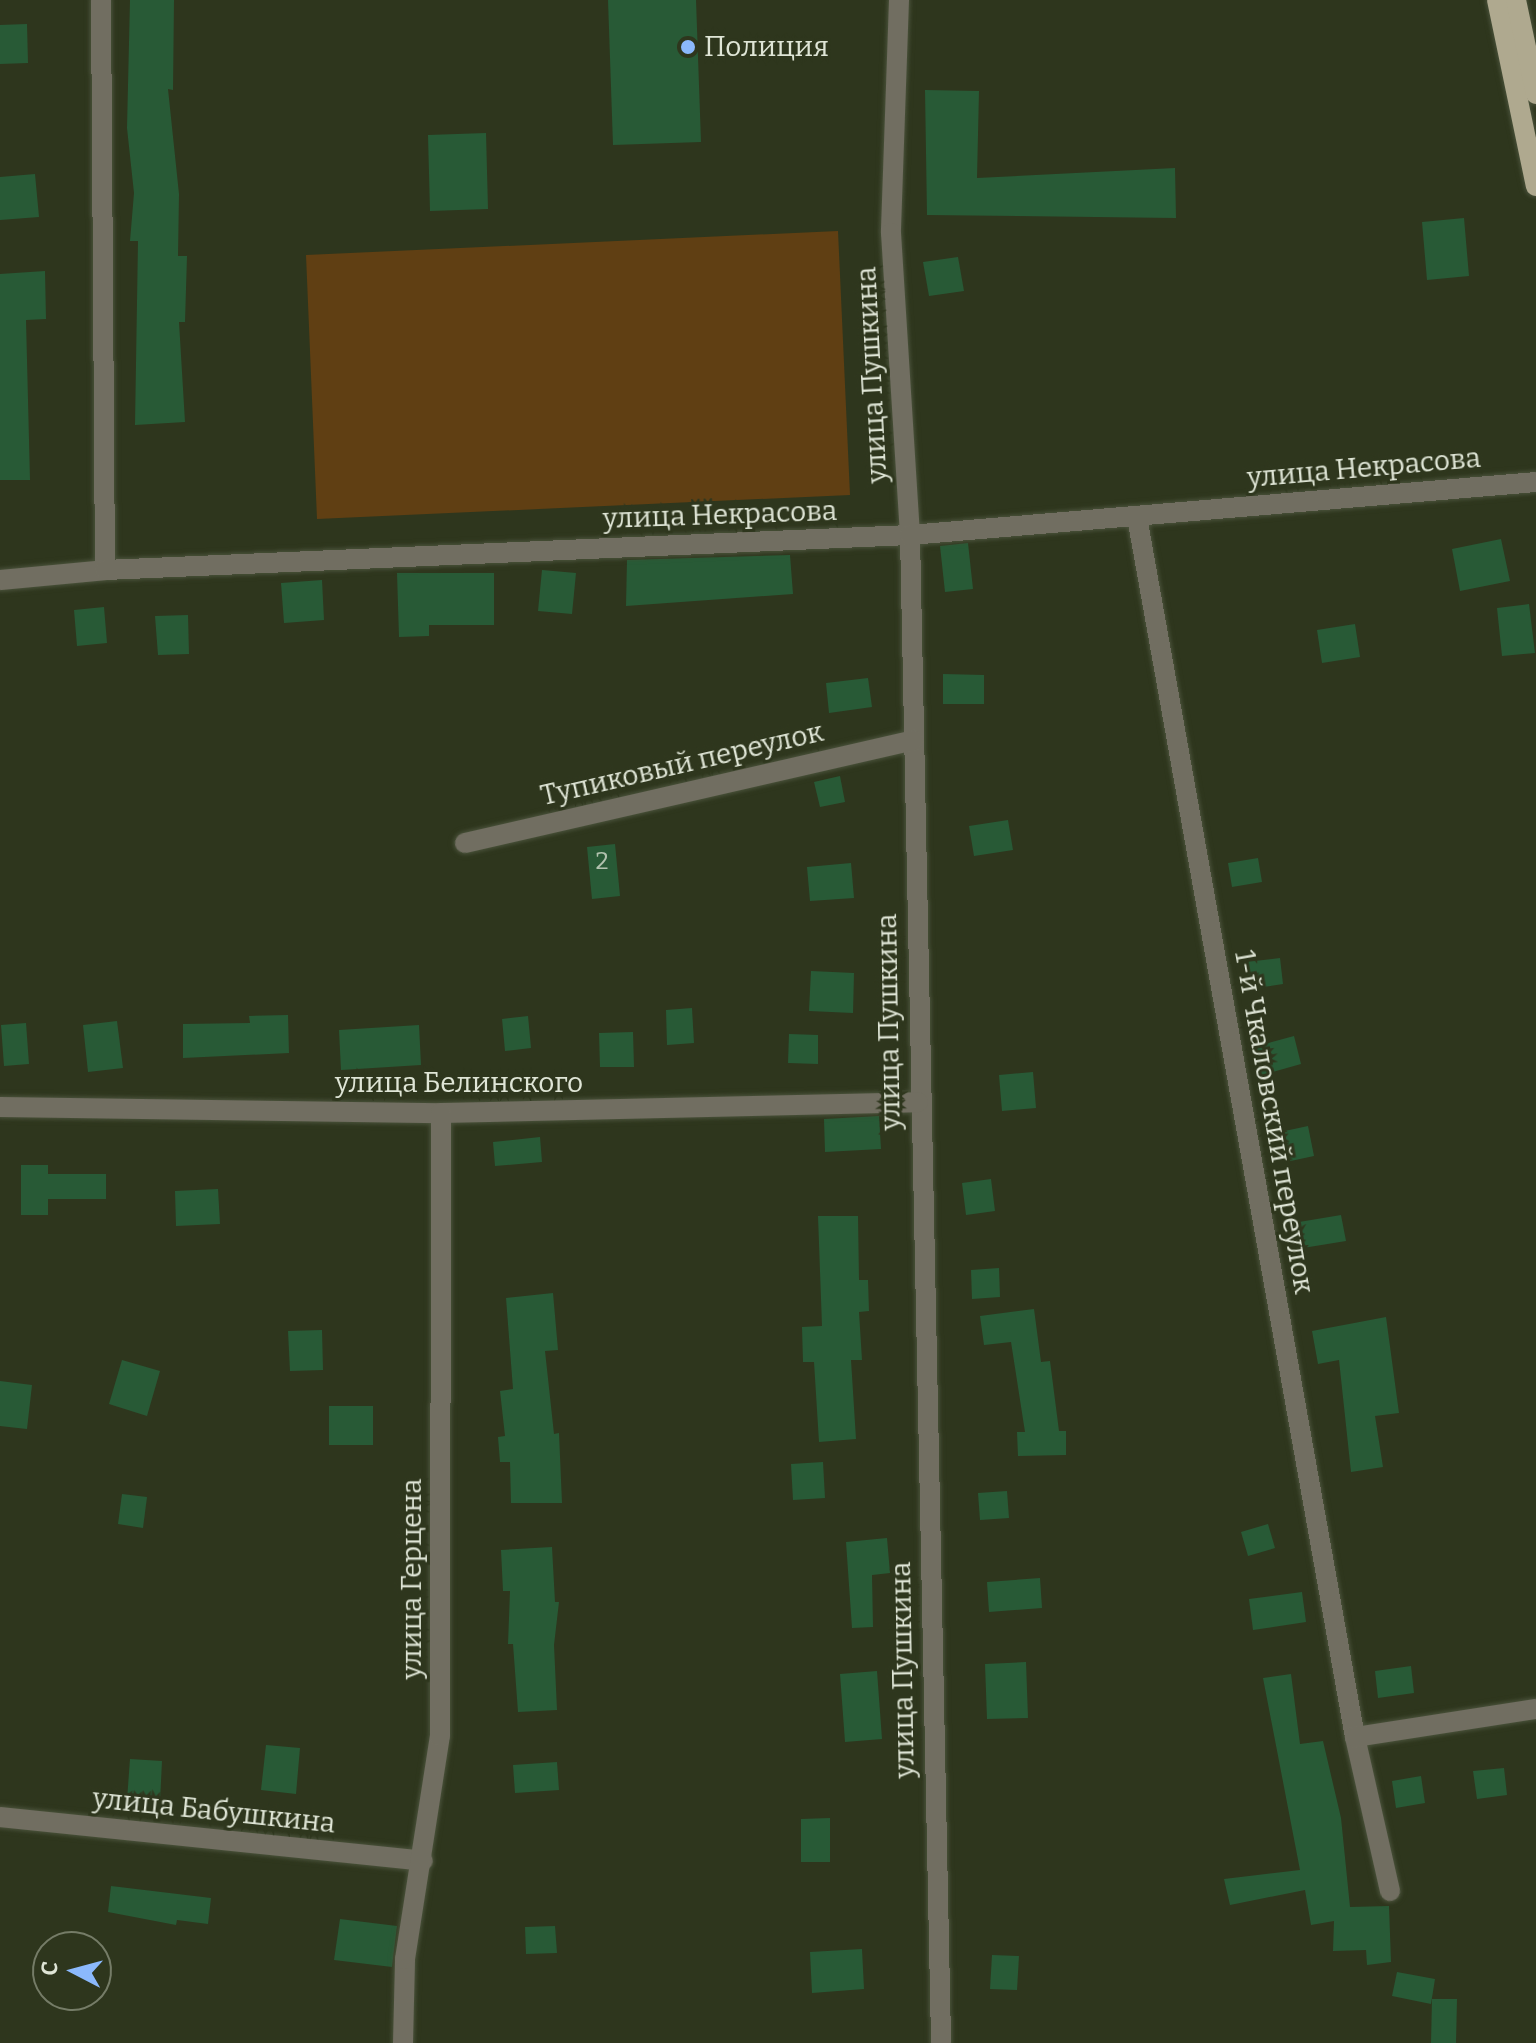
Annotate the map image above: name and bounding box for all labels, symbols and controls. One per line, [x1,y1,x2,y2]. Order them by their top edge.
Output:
place label: Полиция [704,30,829,64]
marker: Полиция [679,38,697,56]
street label: улица Пушкина [850,266,894,484]
street label: улица Некрасова [1246,441,1482,495]
street label: улица Некрасова [602,494,838,536]
street label: Тупиковый переулок [537,715,827,813]
house number: 2 [595,848,609,876]
street label: улица Пушкина [870,913,908,1131]
street label: 1-й Чкаловский переулок [1227,948,1321,1296]
street label: улица Белинского [335,1066,583,1100]
street label: улица Герцена [395,1479,429,1679]
street label: улица Пушкина [884,1561,922,1779]
street label: улица Бабушкина [91,1782,337,1840]
north arrow [32,1931,112,2011]
text: С [35,1960,64,1977]

